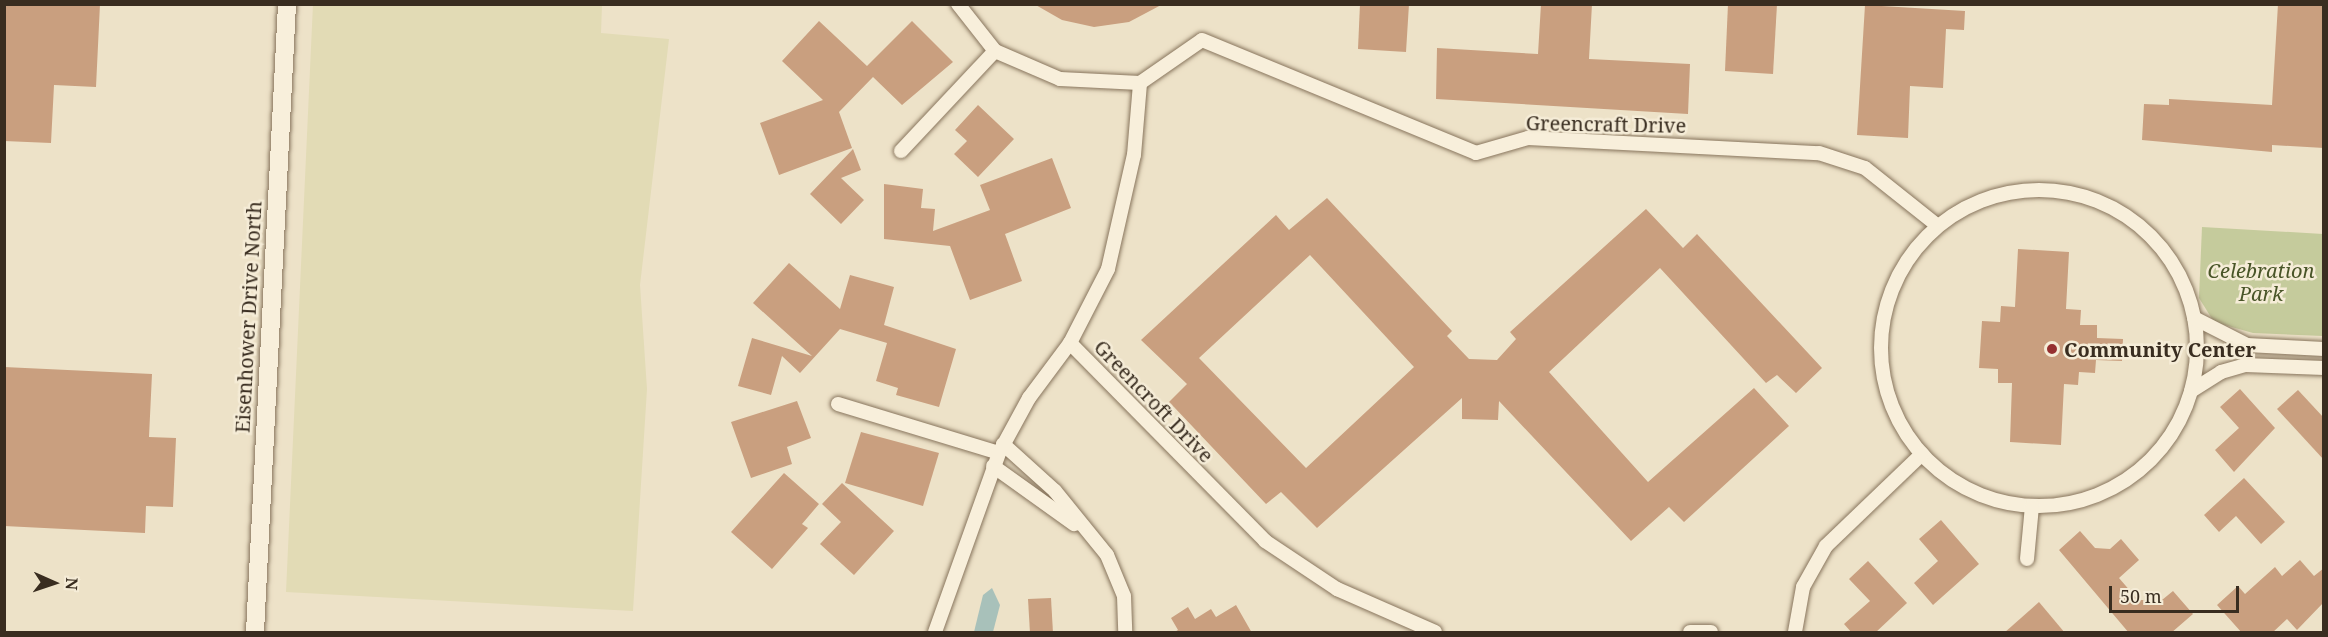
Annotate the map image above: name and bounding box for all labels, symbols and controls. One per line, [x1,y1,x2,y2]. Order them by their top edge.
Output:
street label: Greencraft Drive [1526,111,1686,137]
street label: Eisenhower Drive North [230,200,266,434]
park label: Celebration Park [2207,258,2315,305]
street label: Greencroft Drive [1089,335,1219,467]
place label: Community Center [2064,337,2256,361]
marker: Community Center [2045,342,2059,356]
north arrow [24,553,84,613]
scale bar [2112,574,2242,612]
text: N [61,577,83,591]
text: 50 m [2120,584,2162,608]

